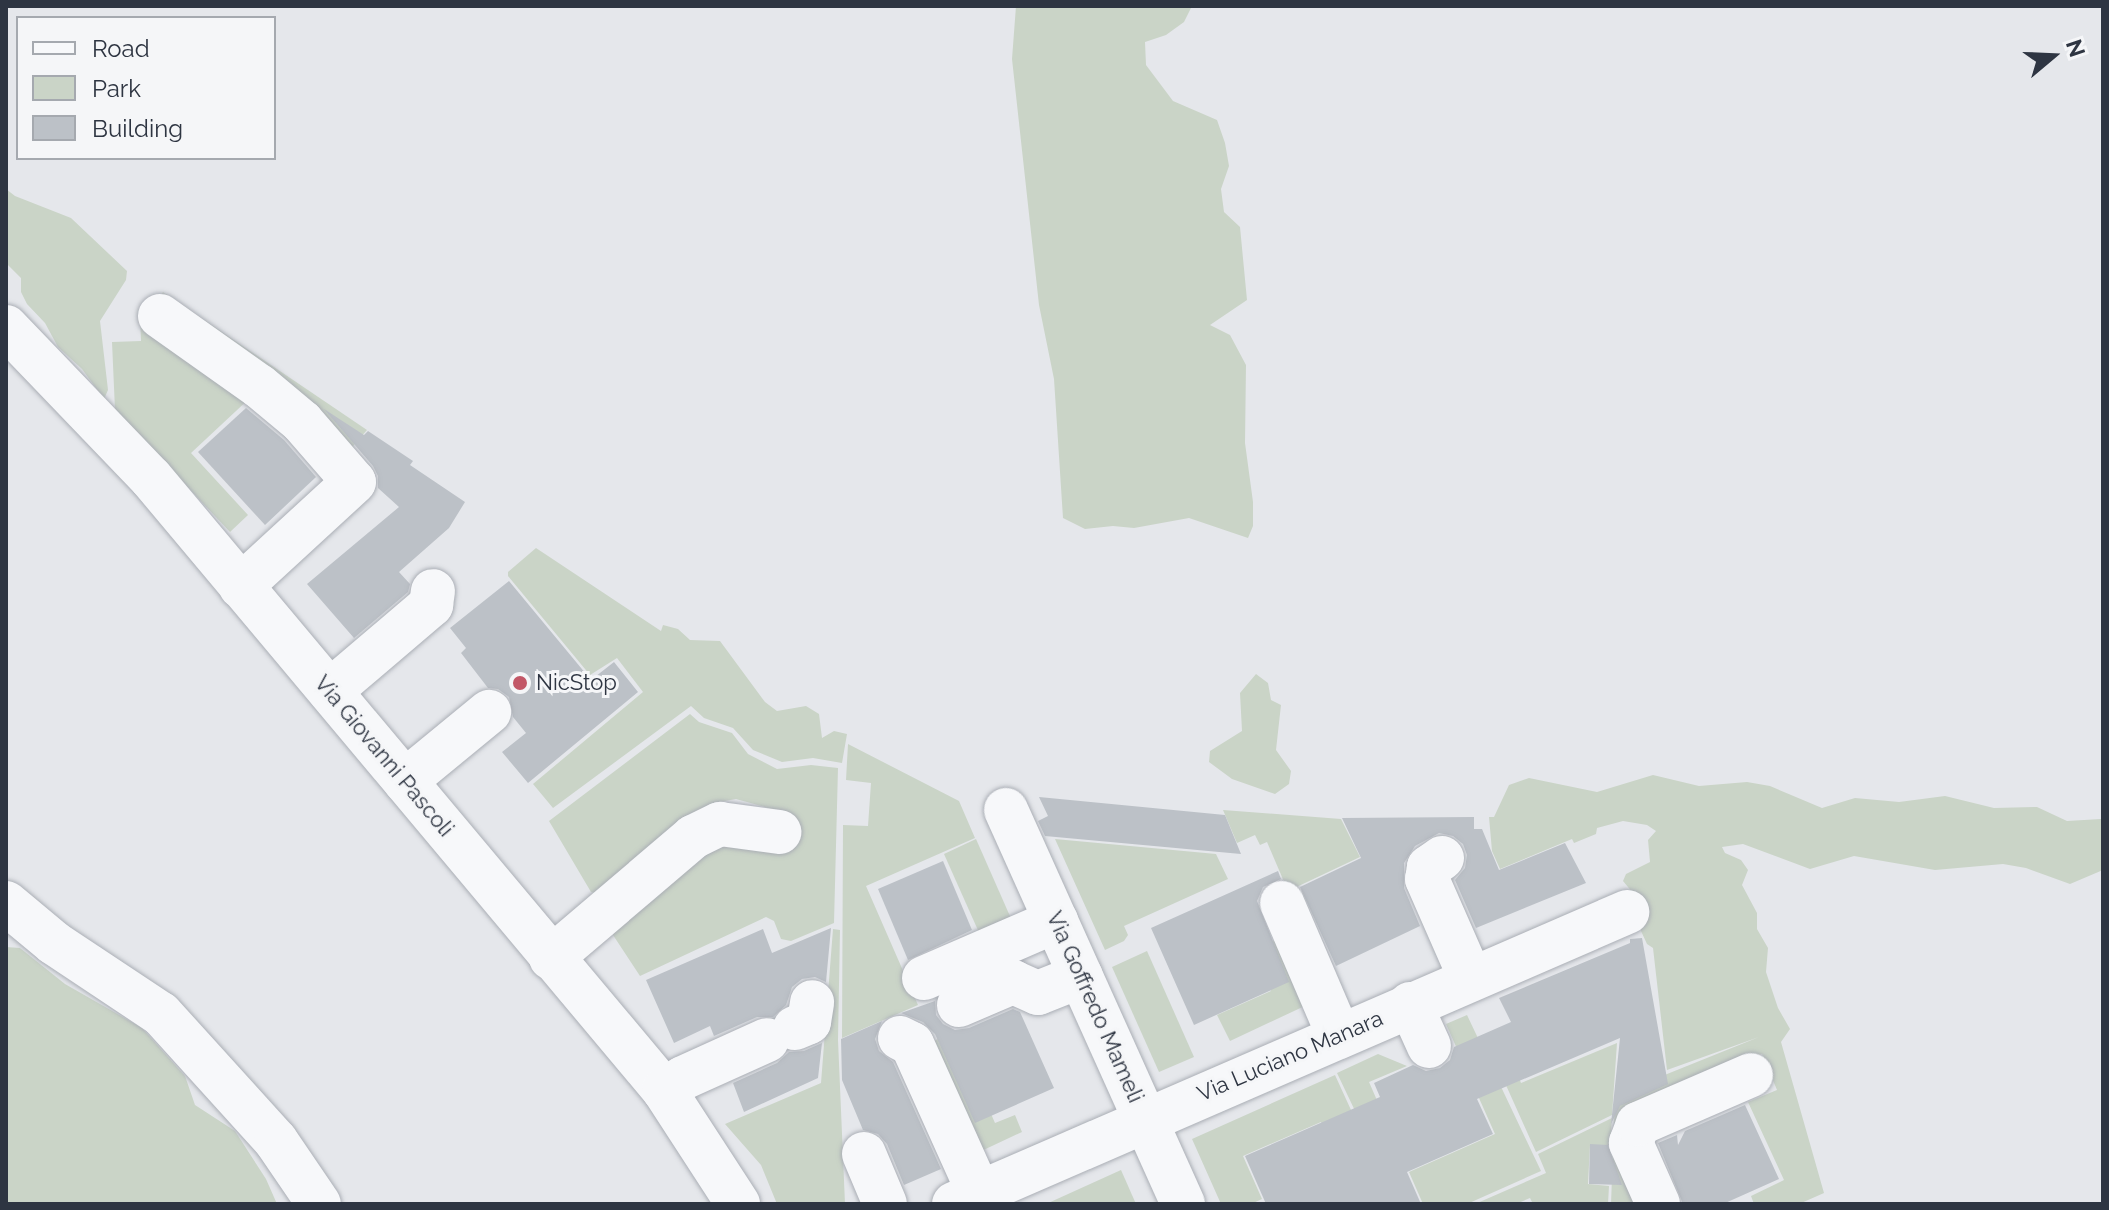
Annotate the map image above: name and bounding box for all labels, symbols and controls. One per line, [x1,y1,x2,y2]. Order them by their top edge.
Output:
legend [16,16,276,160]
north arrow [2013,16,2093,96]
text: Road [92,34,150,63]
text: N [2061,36,2091,60]
text: Park [92,74,141,103]
text: Building [92,114,183,143]
street label: Via Giovanni Pascoli [309,670,459,842]
place label: NicStop [536,670,617,696]
marker: NicStop [511,674,529,692]
street label: Via Goffredo Mameli [1041,907,1149,1107]
street label: Via Luciano Manara [1193,1005,1387,1107]

